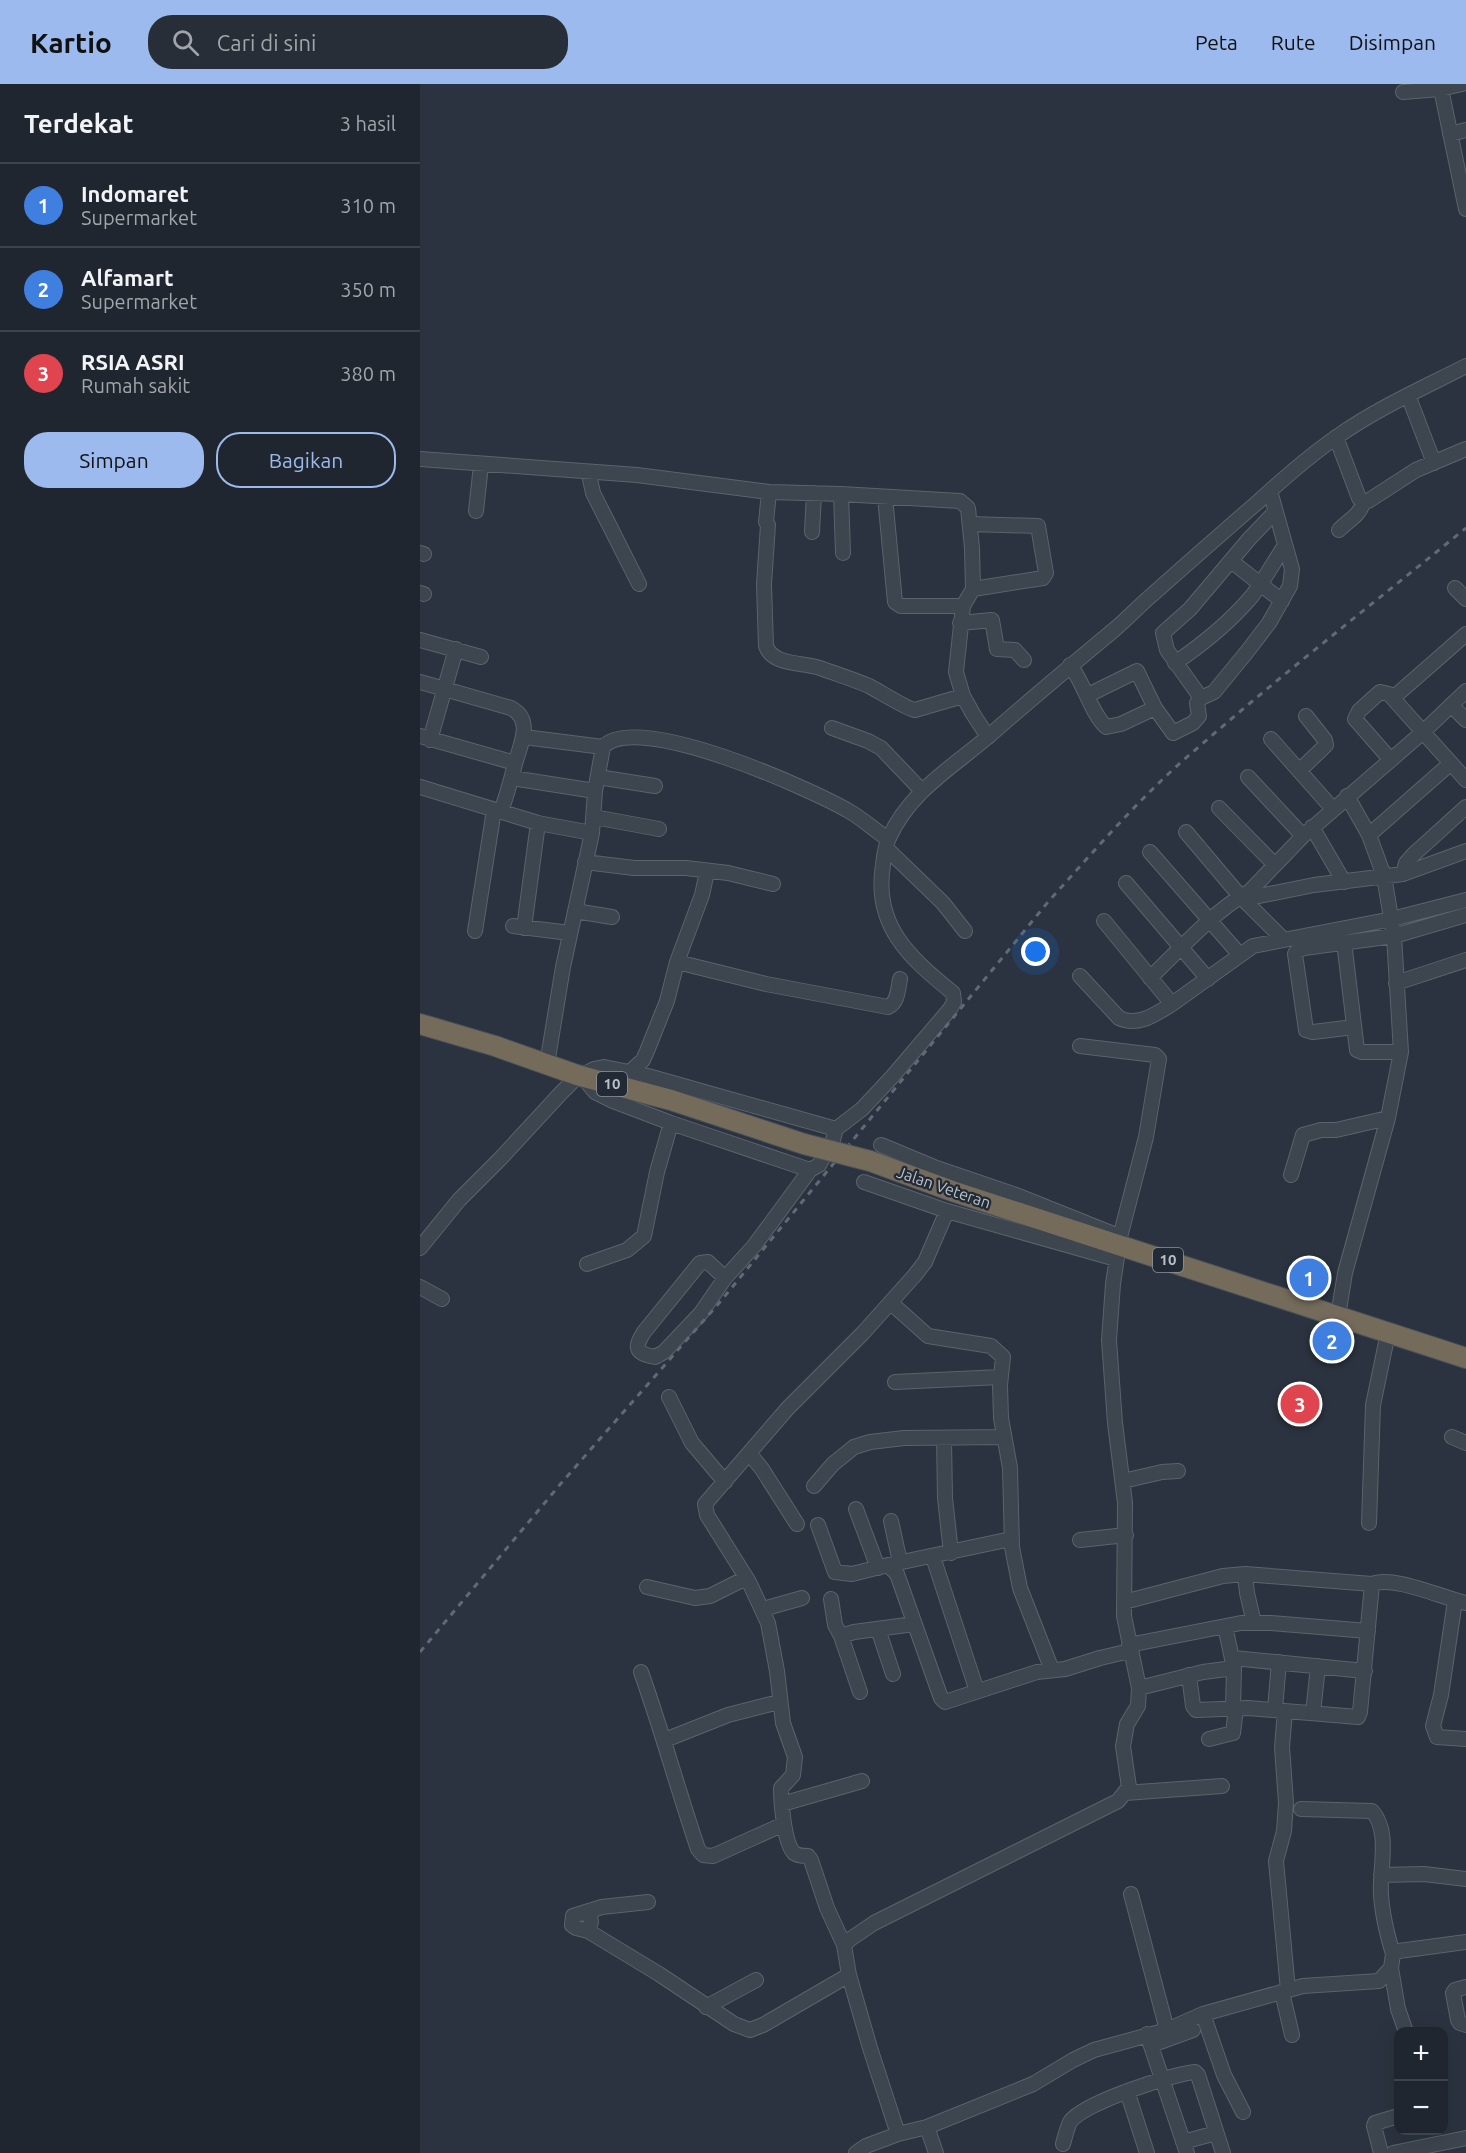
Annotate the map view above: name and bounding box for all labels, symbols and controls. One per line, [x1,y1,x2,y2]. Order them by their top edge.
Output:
search box [148,15,568,69]
icon: search [169,26,202,59]
text: Kartio [30,27,112,58]
text: Cari di sini [217,30,316,55]
text: Peta [1195,30,1238,54]
text: Rute [1271,30,1316,54]
text: Disimpan [1349,30,1436,54]
text: Terdekat [24,109,134,138]
text: 3 hasil [340,112,396,135]
text: Indomaret [81,181,189,206]
text: 1 [38,194,49,217]
text: 310 m [340,194,396,217]
text: Supermarket [81,206,197,229]
text: Alfamart [81,265,173,290]
text: 2 [38,278,49,301]
text: 350 m [340,278,396,301]
text: Supermarket [81,290,197,313]
text: RSIA ASRI [81,349,185,374]
text: 3 [38,362,49,385]
text: 380 m [340,362,396,385]
text: Rumah sakit [81,374,190,397]
button: Simpan [24,432,204,488]
button: Bagikan [216,432,396,488]
your location [1021,937,1050,966]
road number: 10 [597,1072,627,1096]
street label: Jalan Veteran [895,1162,993,1212]
road number: 10 [1153,1248,1183,1272]
pin: 1 [1290,1256,1328,1300]
pin: 2 [1312,1318,1352,1364]
pin: 3 [1280,1382,1320,1426]
map controls [1394,2027,1448,2135]
button: + [1394,2027,1448,2081]
button: − [1394,2081,1448,2135]

